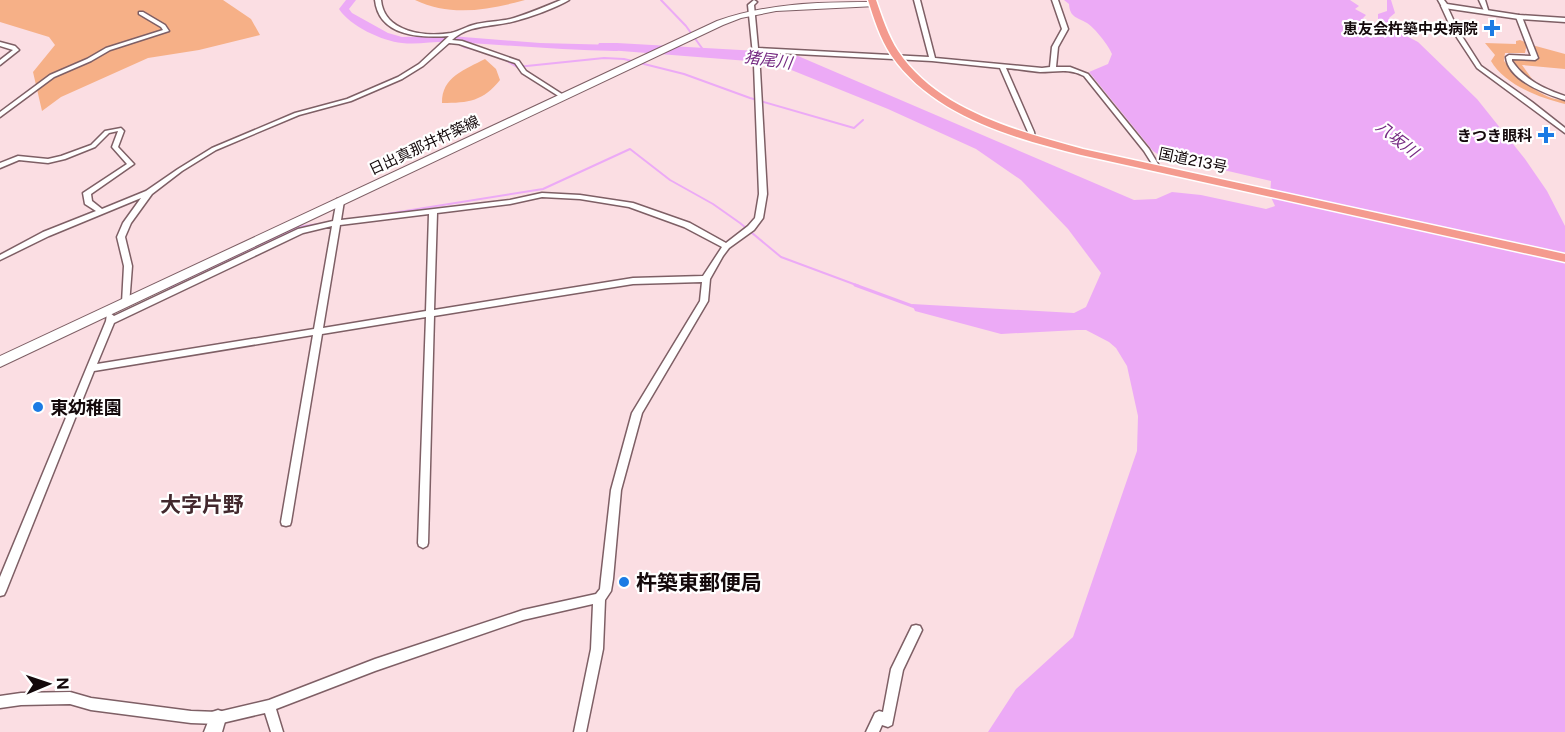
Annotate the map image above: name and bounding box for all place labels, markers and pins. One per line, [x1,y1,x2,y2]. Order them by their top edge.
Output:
marker: 恵友会杵築中央病院 [1483,19,1501,37]
place label: 恵友会杵築中央病院 [1343,20,1478,37]
marker: きつき眼科 [1537,126,1555,144]
place label: きつき眼科 [1457,127,1532,144]
place label: 東幼稚園 [50,397,122,418]
marker: 東幼稚園 [31,400,45,414]
place label: 杵築東郵便局 [636,570,762,595]
marker: 杵築東郵便局 [617,575,631,589]

